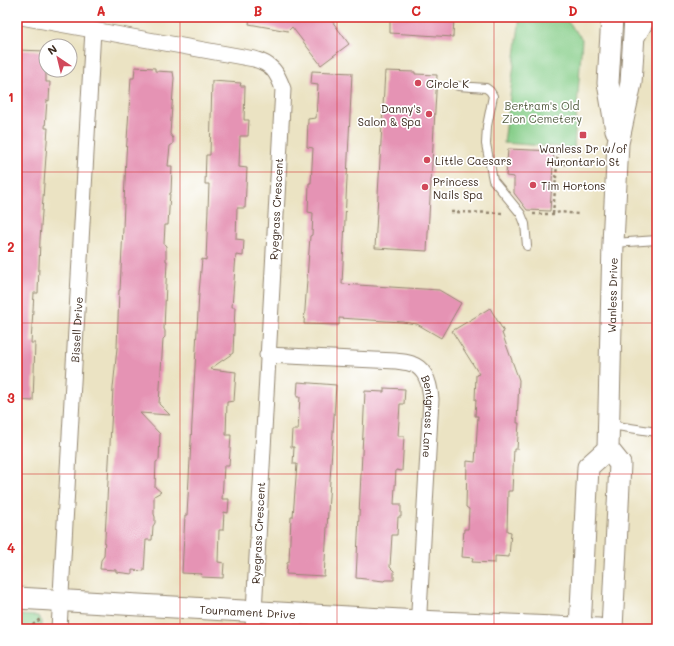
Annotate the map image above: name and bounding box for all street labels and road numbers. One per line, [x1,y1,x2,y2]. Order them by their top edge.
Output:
street label: Ryegrass Crescent [266,157,286,260]
street label: Wanless Drive [603,257,620,333]
street label: Bissell Drive [67,296,85,363]
street label: Bentgrass Lane [419,372,439,458]
street label: Ryegrass Crescent [248,481,268,584]
street label: Tournament Drive [199,601,296,621]

